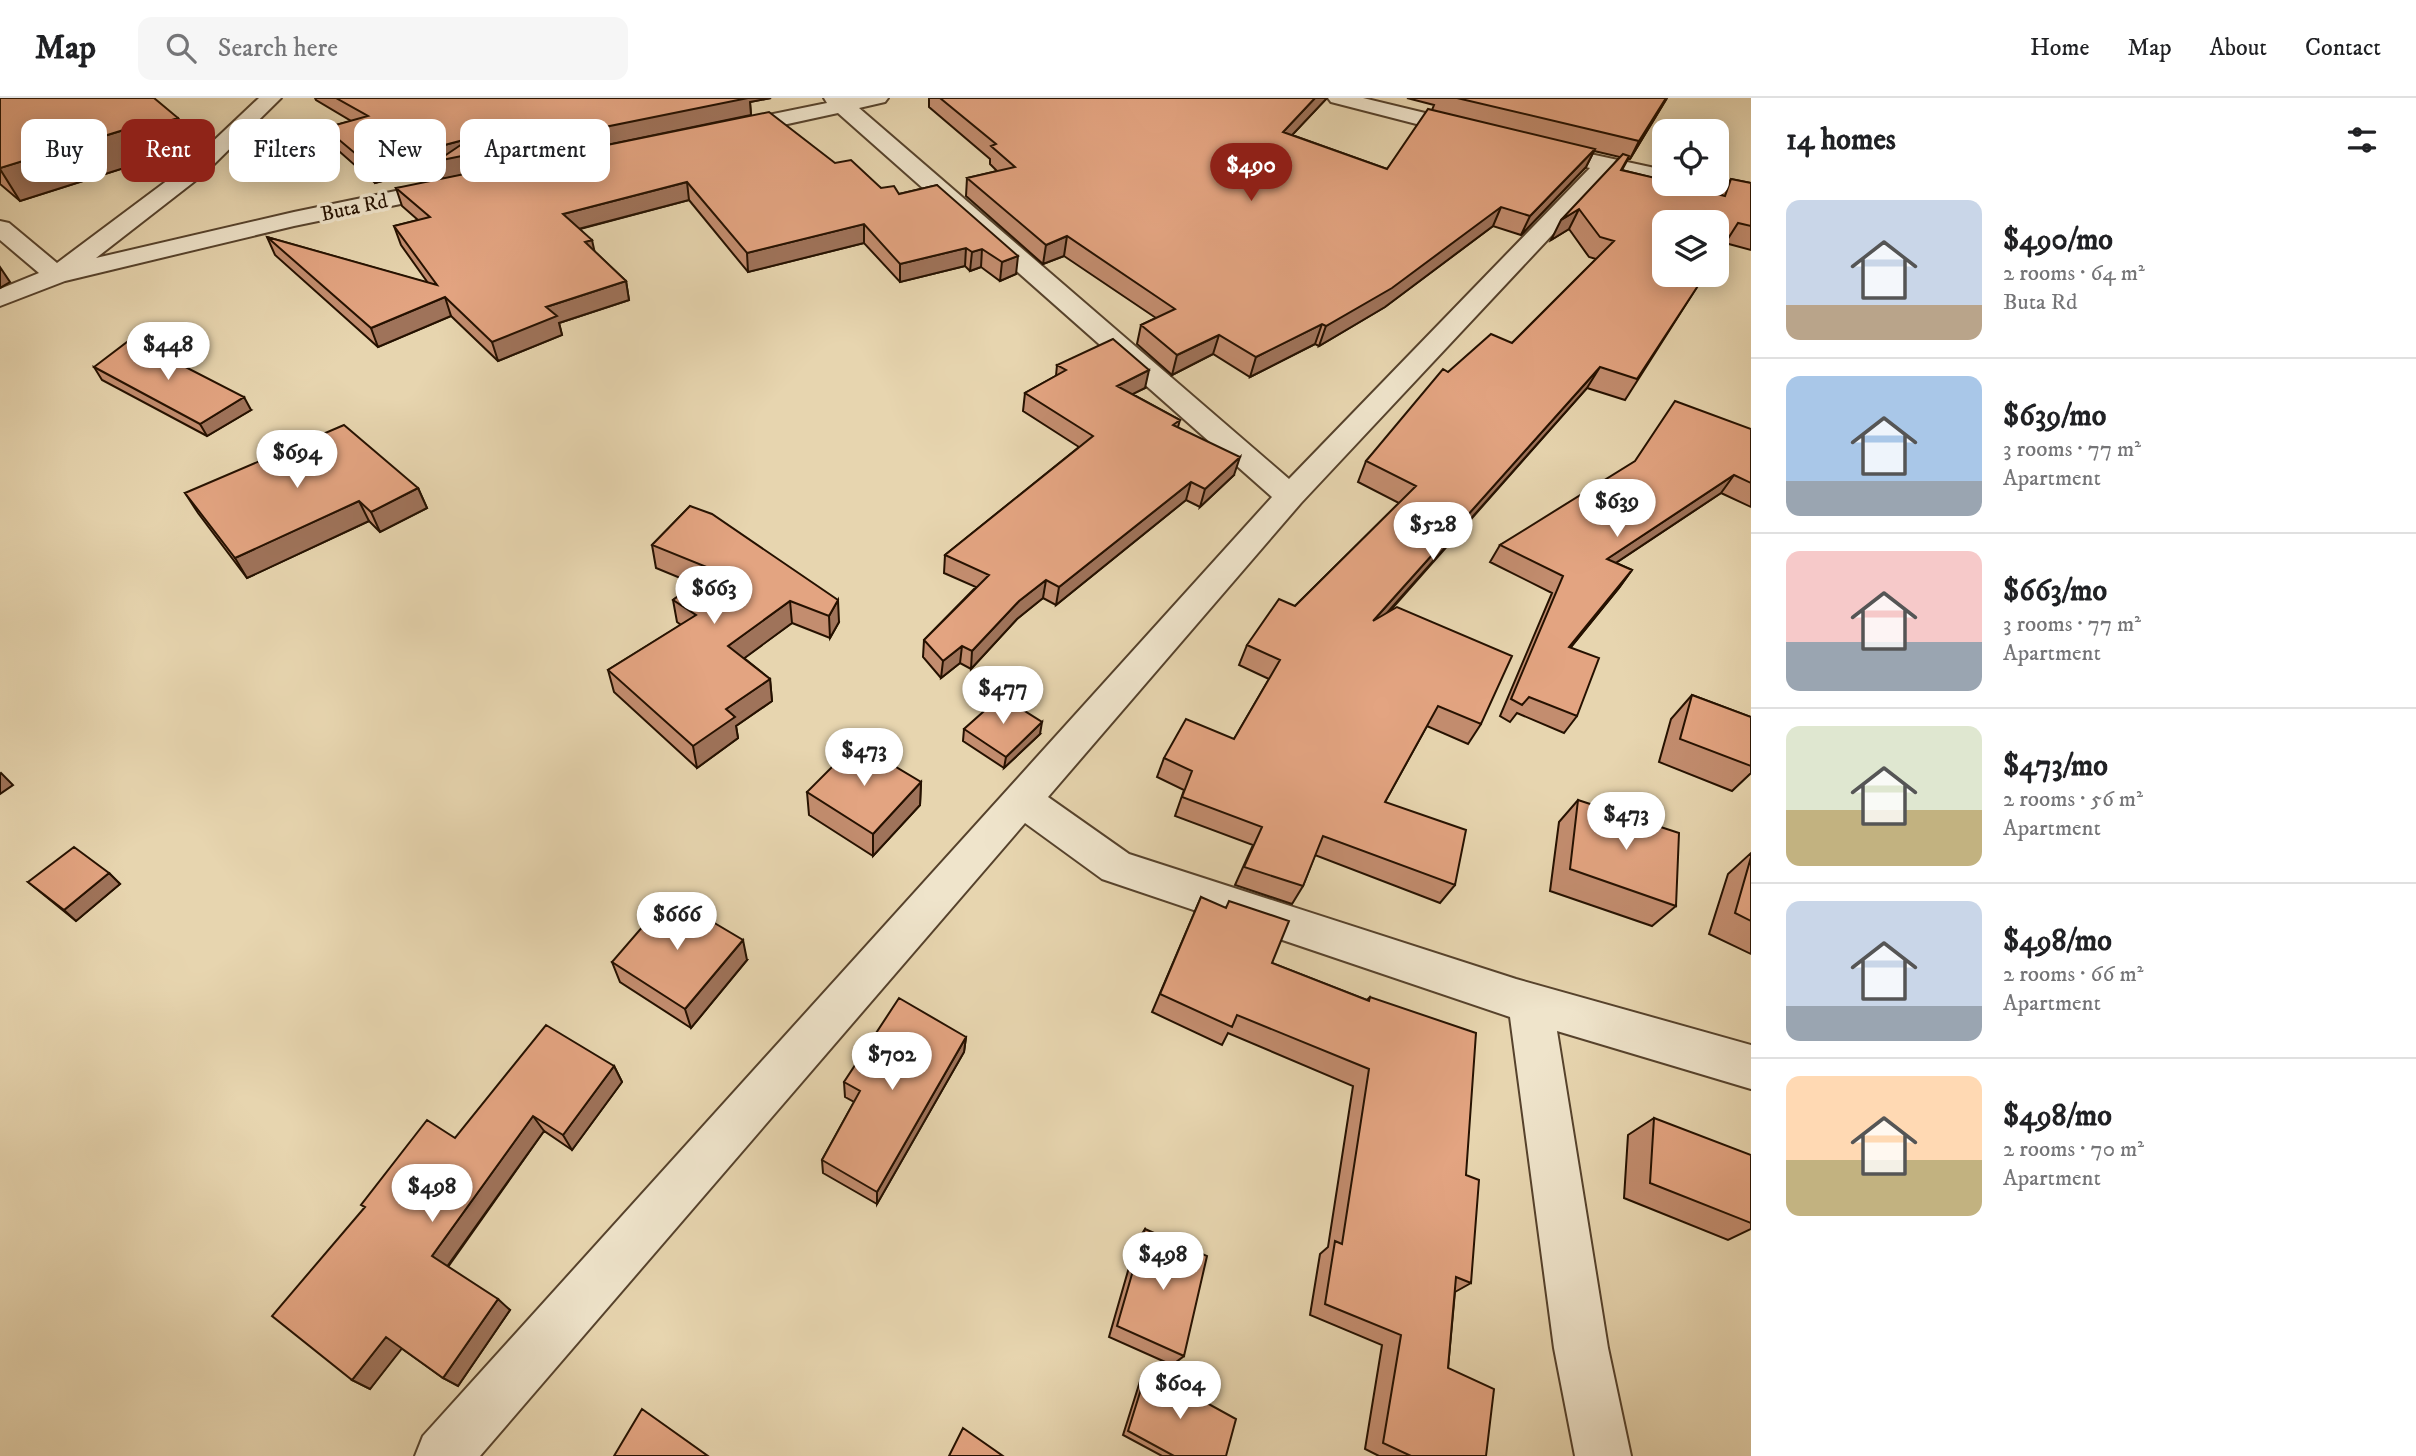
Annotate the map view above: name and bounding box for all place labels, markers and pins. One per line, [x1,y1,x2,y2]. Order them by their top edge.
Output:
pin: $490 [1210,144,1292,203]
pin: $448 [127,322,209,382]
pin: $694 [256,430,338,490]
pin: $639 [1576,480,1658,539]
pin: $528 [1392,503,1474,562]
pin: $663 [673,566,755,626]
pin: $477 [962,666,1044,726]
pin: $473 [823,728,905,788]
pin: $473 [1585,792,1667,852]
pin: $666 [636,892,718,952]
pin: $702 [851,1032,933,1092]
pin: $498 [391,1164,473,1224]
pin: $498 [1122,1232,1204,1292]
pin: $604 [1139,1362,1221,1421]

